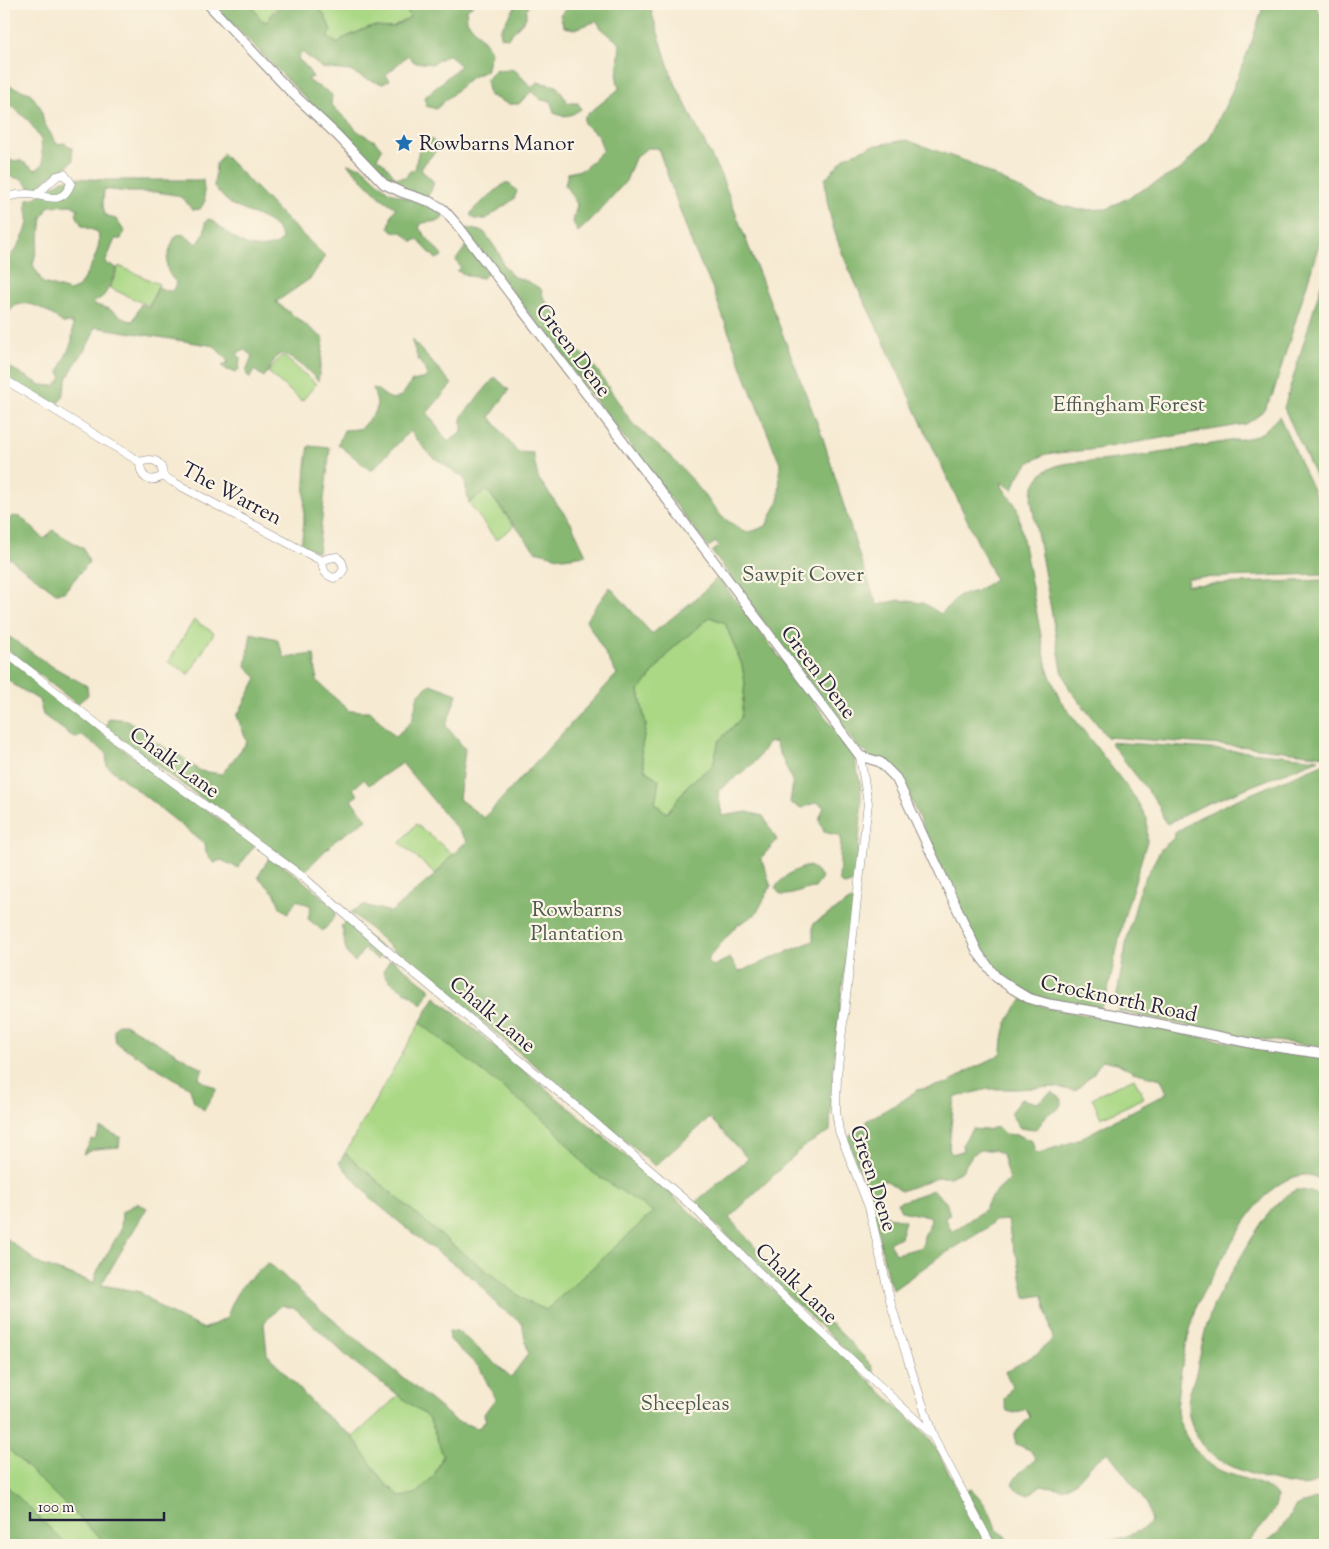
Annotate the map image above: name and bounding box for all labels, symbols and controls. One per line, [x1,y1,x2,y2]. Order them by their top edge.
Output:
place label: Rowbarns Manor [419,130,574,160]
place icon: Rowbarns Manor [393,132,415,154]
street label: Green Dene [527,298,617,404]
park label: Effingham Forest [1053,391,1205,421]
street label: The Warren [175,456,287,534]
park label: Sawpit Cover [742,561,864,591]
street label: Green Dene [772,620,862,726]
street label: Chalk Lane [122,721,225,807]
park label: Rowbarns Plantation [530,896,624,950]
street label: Crocknorth Road [1037,969,1200,1031]
street label: Chalk Lane [442,970,542,1061]
street label: Green Dene [841,1122,903,1236]
street label: Chalk Lane [747,1237,844,1332]
park label: Sheepleas [641,1390,729,1420]
scale bar [30,1489,164,1521]
text: 100 m [38,1498,75,1519]

